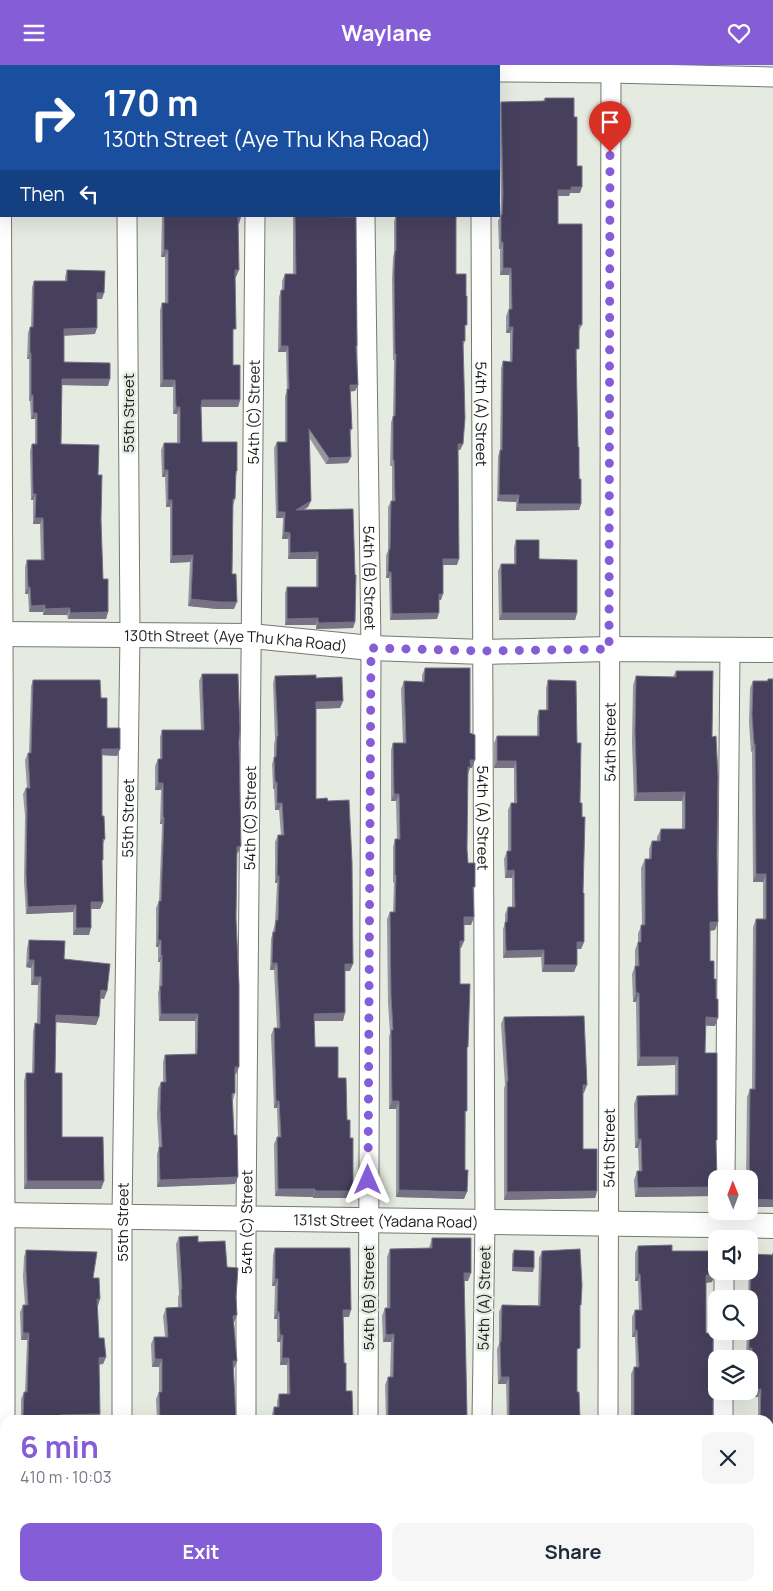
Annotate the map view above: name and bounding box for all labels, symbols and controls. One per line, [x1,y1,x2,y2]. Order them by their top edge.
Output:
text: Waylane [341,18,432,48]
icon: menu [20,19,48,47]
icon: heart [725,19,753,47]
text: 170 m [103,79,199,127]
icon: right [20,85,85,150]
pin [589,101,631,152]
icon: arrive [596,108,624,136]
text: 130th Street (Aye Thu Kha Road) [103,124,431,154]
icon: left [75,180,103,208]
text: Then [20,181,65,207]
street label: 54th (C) Street [242,360,264,464]
street label: 54th (A) Street [471,362,492,466]
street label: 55th Street [118,373,139,453]
street label: 54th (B) Street [359,526,381,630]
street label: 130th Street (Aye Thu Kha Road) [124,624,348,656]
street label: 54th Street [599,702,620,782]
street label: 54th (C) Street [239,766,261,870]
street label: 54th (A) Street [473,766,494,870]
street label: 55th Street [116,778,139,858]
street label: 54th Street [598,1108,619,1188]
position arrow [341,1153,393,1205]
street label: 54th (C) Street [236,1170,257,1274]
north arrow [708,1170,758,1220]
map controls [708,1170,758,1400]
street label: 55th Street [111,1182,133,1262]
street label: 131st Street (Yadana Road) [293,1209,479,1232]
button: sound [708,1230,758,1280]
street label: 54th (A) Street [473,1245,495,1351]
street label: 54th (B) Street [358,1246,379,1350]
button: search [708,1290,758,1340]
button: layers [708,1350,758,1400]
text: 6 min [20,1426,99,1467]
button: close [702,1432,754,1484]
text: 410 m · 10:03 [20,1466,112,1488]
button: Exit [20,1523,382,1581]
button: Share [392,1523,754,1581]

